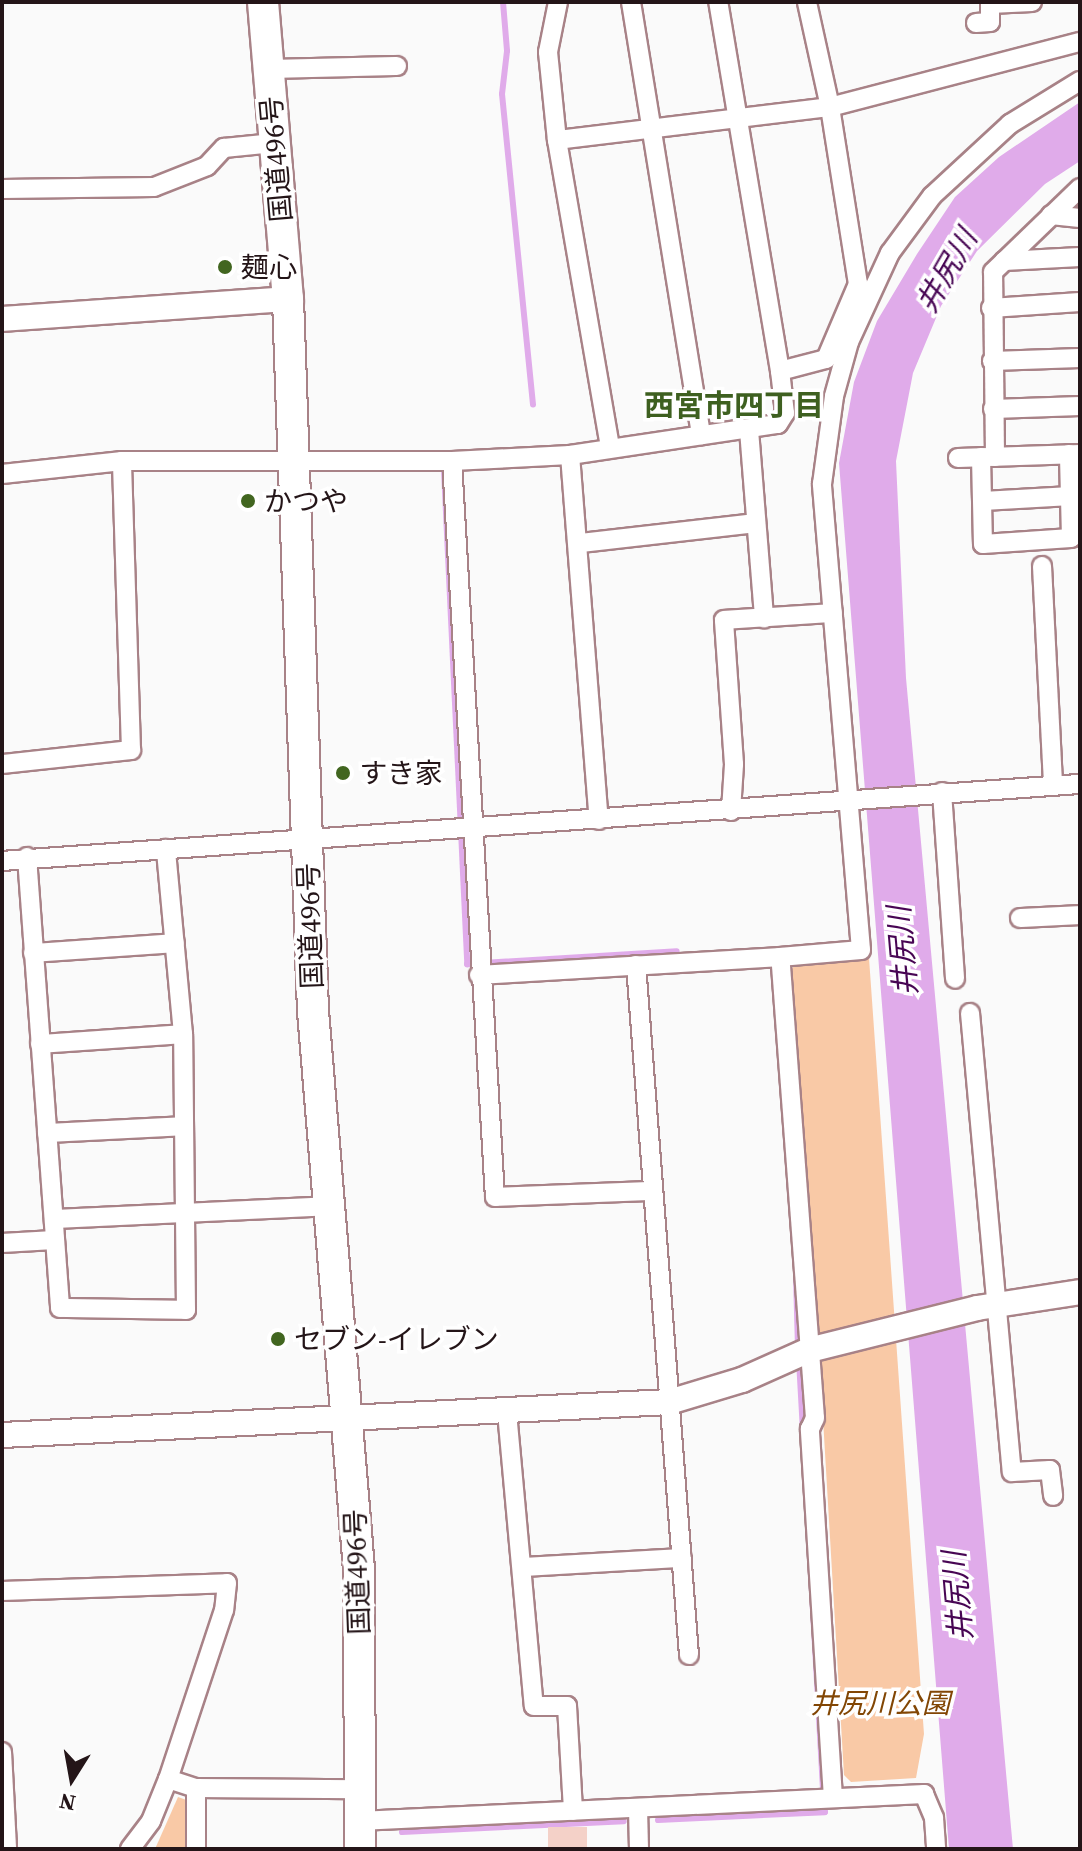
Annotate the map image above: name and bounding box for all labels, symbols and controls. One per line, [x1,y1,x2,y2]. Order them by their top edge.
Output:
street label: 国道496号 [254,95,298,223]
water label: 井尻川 [909,223,985,319]
place label: 麺心 [241,250,297,284]
marker: 麺心 [216,258,234,276]
district label: 西宮市四丁目 [644,388,824,424]
place label: かつや [264,484,348,518]
marker: かつや [239,492,257,510]
place label: すき家 [359,756,443,790]
marker: すき家 [334,764,352,782]
street label: 国道496号 [291,862,329,990]
water label: 井尻川 [881,905,925,997]
place label: セブン-イレブン [294,1322,499,1356]
marker: セブン-イレブン [269,1330,287,1348]
street label: 国道496号 [338,1508,376,1636]
water label: 井尻川 [936,1550,980,1642]
park label: 井尻川公園 [810,1686,950,1720]
north arrow [32,1739,112,1819]
text: N [57,1786,78,1819]

